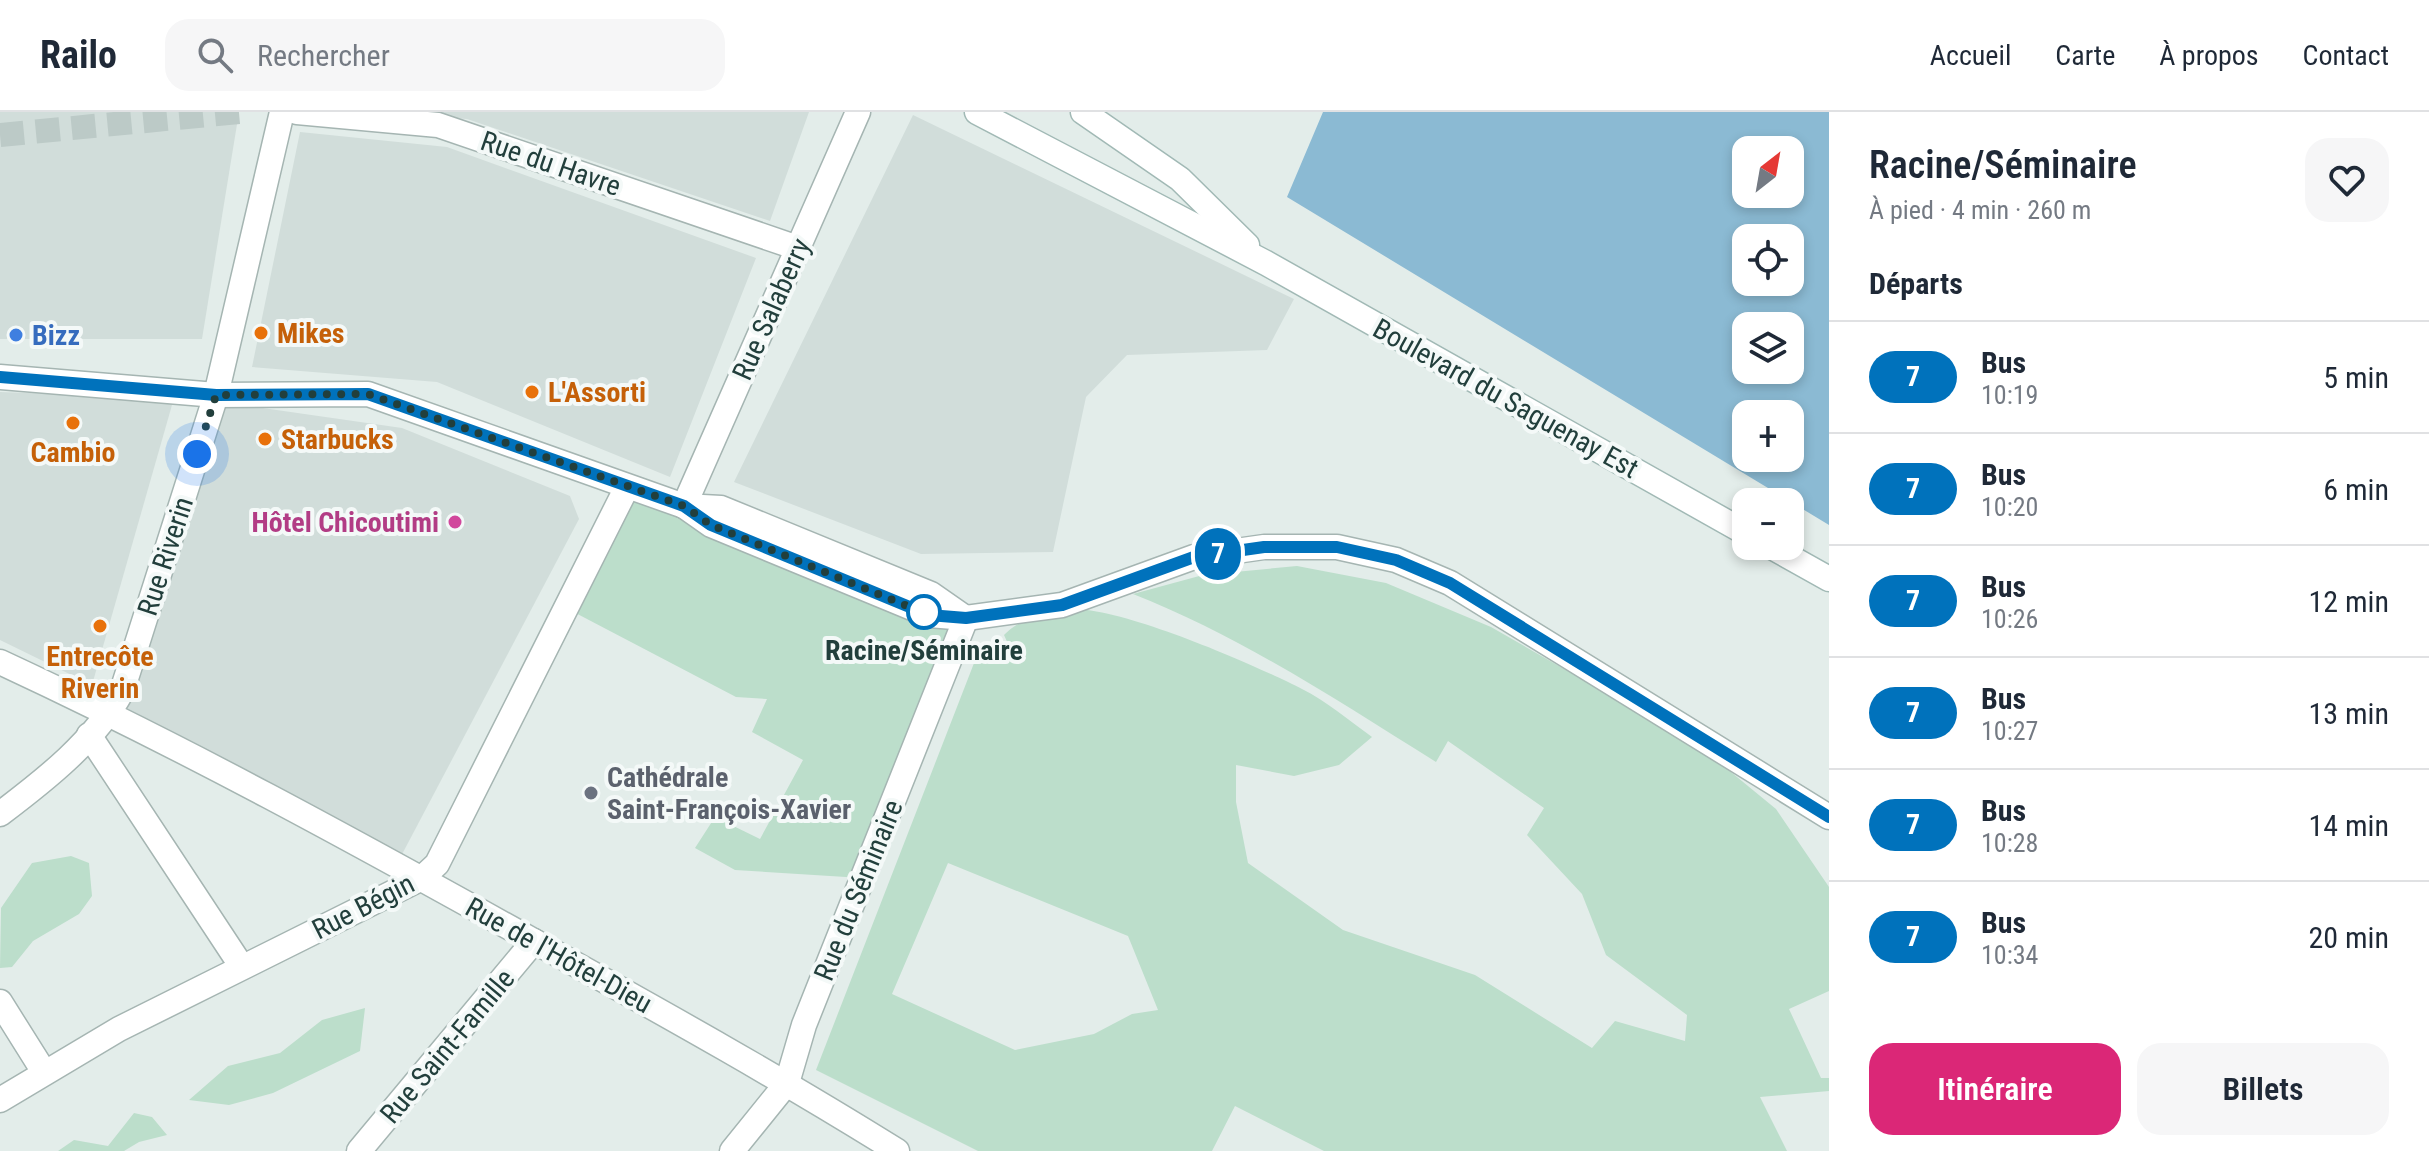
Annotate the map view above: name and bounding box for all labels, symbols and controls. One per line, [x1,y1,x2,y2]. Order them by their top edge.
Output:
search box [165,19,725,91]
text: Railo [40,33,117,77]
icon: search [193,33,237,77]
text: Rechercher [257,38,390,73]
text: Accueil [1930,39,2011,72]
text: Carte [2055,39,2115,72]
text: À propos [2159,39,2259,72]
text: Contact [2303,39,2389,72]
street label: Rue du Havre [477,124,625,203]
north arrow [1732,136,1804,208]
map controls [1732,136,1804,560]
button: heart [2305,138,2389,222]
text: Racine/Séminaire [1869,143,2137,187]
text: À pied · 4 min · 260 m [1869,195,2091,225]
button: locate [1732,224,1804,296]
street label: Rue Salaberry [726,233,818,385]
text: Départs [1869,266,1963,301]
street label: Boulevard du Saguenay Est [1367,312,1644,485]
button: layers [1732,312,1804,384]
place label: Mikes [277,317,345,350]
place label: Bizz [32,319,80,352]
marker: Mikes [252,324,270,342]
marker: Bizz [7,326,25,344]
text: Bus [1981,345,2026,380]
text: 7 [1906,360,1920,393]
text: 5 min [2323,360,2389,395]
place label: L'Assorti [548,376,646,409]
text: 10:19 [1981,380,2038,410]
marker: L'Assorti [523,383,541,401]
button: + [1732,400,1804,472]
marker: Cambio [64,414,82,432]
place label: Starbucks [281,423,394,456]
marker: Starbucks [256,430,274,448]
your location [177,434,217,474]
place label: Cambio [31,436,115,469]
text: Bus [1981,457,2026,492]
text: 7 [1906,472,1920,505]
text: 6 min [2323,472,2389,507]
button: − [1732,488,1804,560]
text: 10:20 [1981,492,2038,522]
street label: Rue Riverin [131,493,200,620]
place label: Hôtel Chicoutimi [252,506,439,539]
marker: Hôtel Chicoutimi [446,513,464,531]
line badge: 7 [1192,528,1244,580]
text: 7 [1211,537,1225,570]
text: Bus [1981,569,2026,604]
text: 7 [1906,584,1920,617]
text: 12 min [2308,584,2389,619]
marker: Racine/Séminaire [907,595,941,629]
text: 10:26 [1981,604,2038,634]
marker: Entrecôte Riverin [91,617,109,635]
place label: Racine/Séminaire [825,634,1023,667]
place label: Entrecôte Riverin [46,640,154,705]
text: Bus [1981,681,2026,716]
text: 7 [1906,696,1920,729]
text: 13 min [2308,696,2389,731]
text: 10:27 [1981,716,2038,746]
place label: Cathédrale Saint-François-Xavier [607,761,851,826]
marker: Cathédrale Saint-François-Xavier [582,784,600,802]
text: Bus [1981,793,2026,828]
street label: Rue du Séminaire [807,795,910,985]
text: 7 [1906,808,1920,841]
text: 14 min [2308,808,2389,843]
text: 10:28 [1981,828,2038,858]
street label: Rue Bégin [307,867,420,946]
street label: Rue de l'Hôtel-Dieu [460,891,658,1020]
text: Bus [1981,905,2026,940]
text: 7 [1906,920,1920,953]
text: 20 min [2308,920,2389,955]
text: 10:34 [1981,940,2038,970]
street label: Rue Saint-Famille [373,963,521,1130]
button: Itinéraire [1869,1043,2121,1135]
button: Billets [2137,1043,2389,1135]

